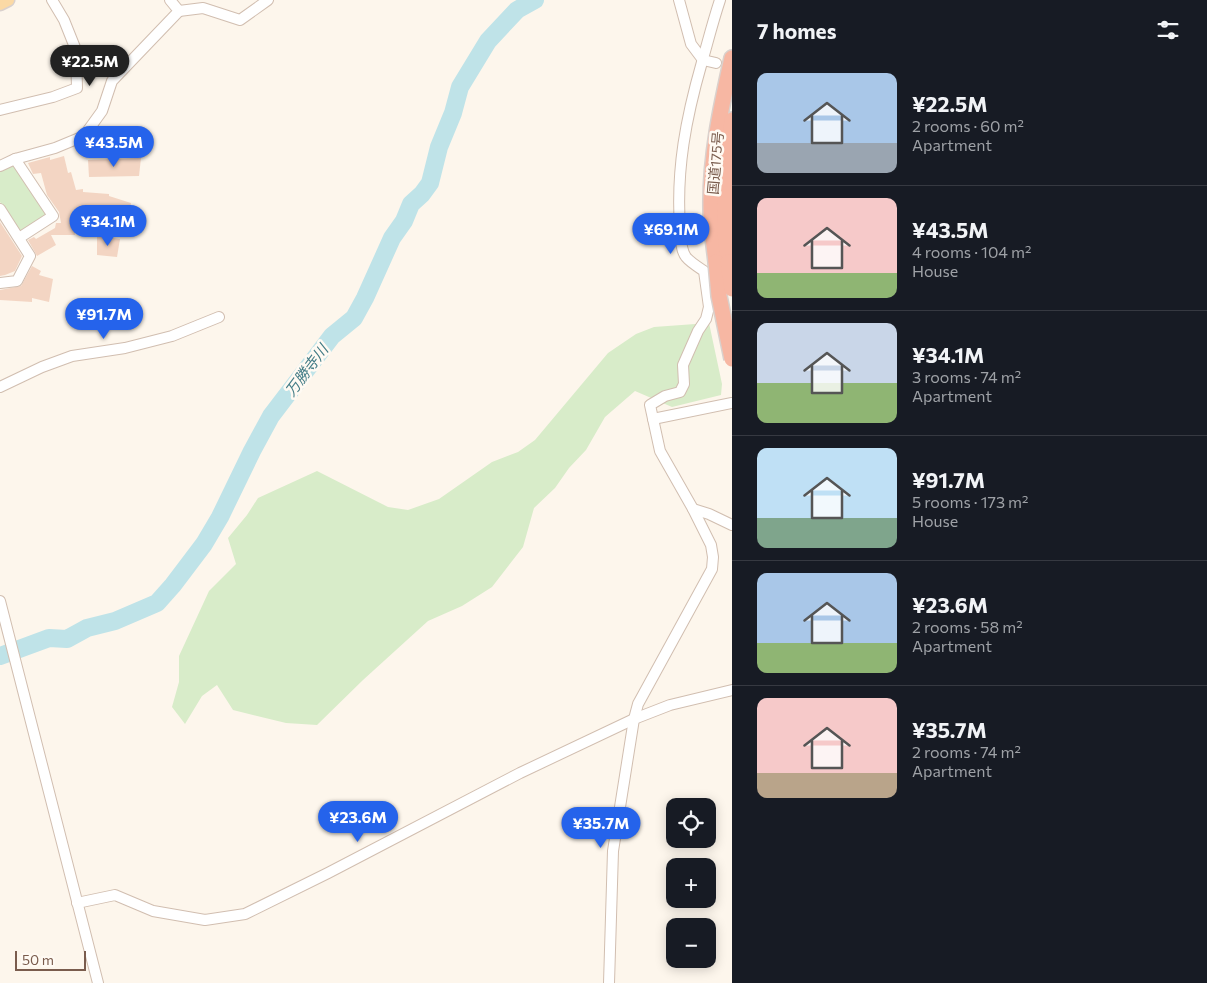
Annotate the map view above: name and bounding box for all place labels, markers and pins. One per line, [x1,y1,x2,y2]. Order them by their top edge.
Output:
pin: ¥22.5M [49,44,131,87]
pin: ¥43.5M [73,126,155,168]
pin: ¥34.1M [67,204,149,247]
pin: ¥69.1M [630,212,712,255]
pin: ¥91.7M [63,298,145,340]
pin: ¥23.6M [317,800,399,843]
pin: ¥35.7M [560,806,642,849]

